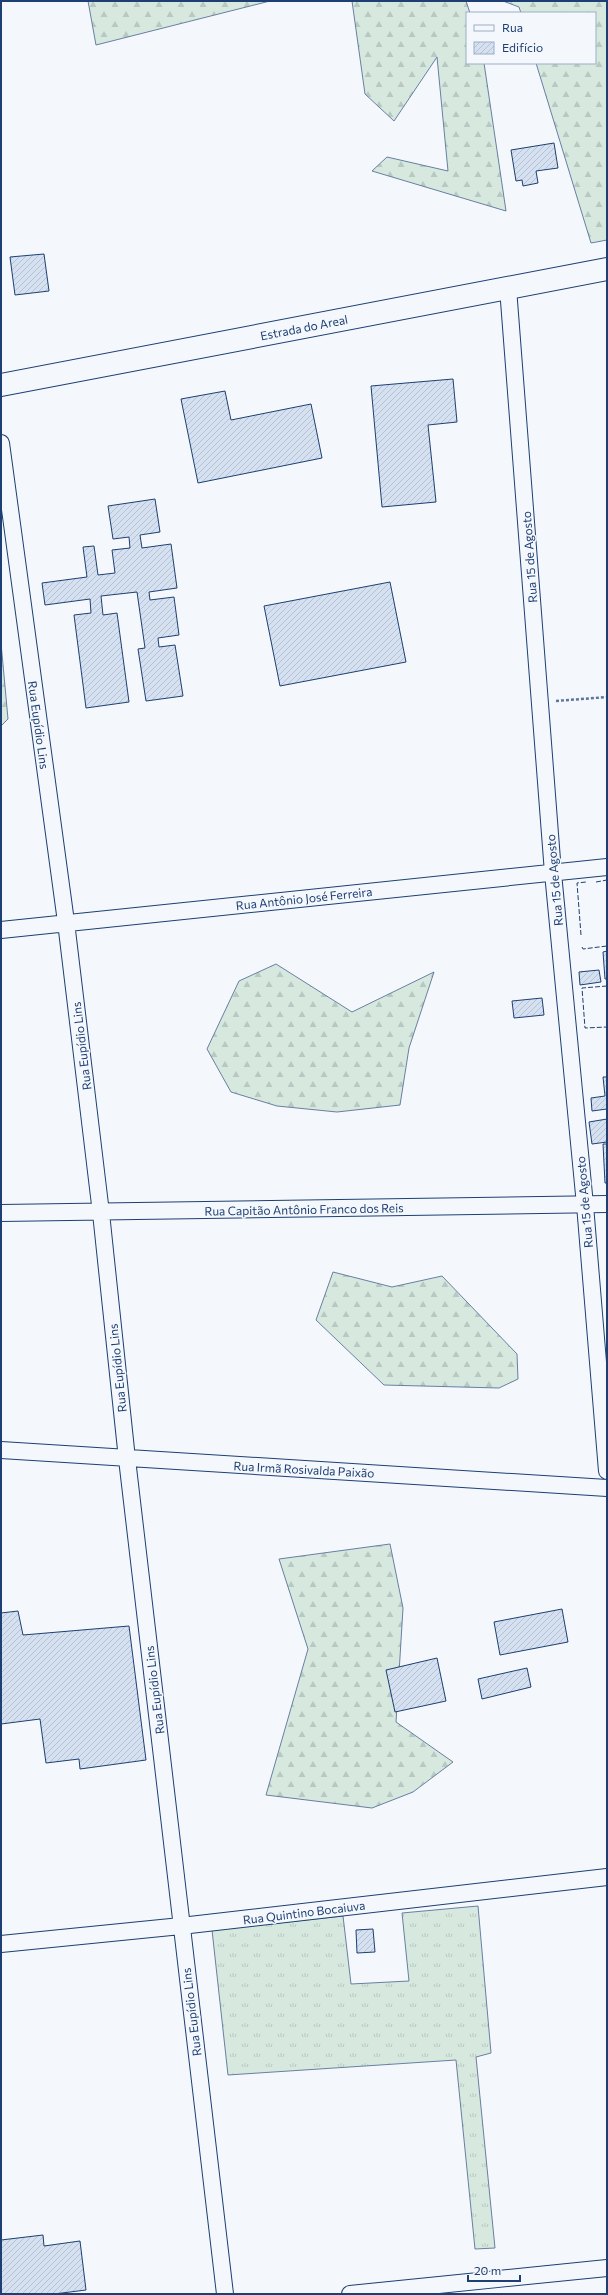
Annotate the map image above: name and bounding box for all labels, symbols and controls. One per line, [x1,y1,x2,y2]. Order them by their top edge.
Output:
legend [466,12,596,64]
text: Rua [502,20,523,34]
text: Edifício [502,40,543,54]
street label: Estrada do Areal [259,312,349,342]
street label: Rua 15 de Agosto [519,511,539,603]
street label: Rua Eupídio Lins [26,680,52,770]
street label: Rua 15 de Agosto [543,834,565,926]
street label: Rua Antônio José Ferreira [235,884,373,913]
street label: Rua Eupídio Lins [69,1001,93,1091]
street label: Rua 15 de Agosto [573,1156,595,1248]
street label: Rua Capitão Antônio Franco dos Reis [204,1200,404,1218]
street label: Rua Eupídio Lins [105,1323,129,1413]
street label: Rua Irmã Rosivalda Paixão [233,1458,375,1480]
street label: Rua Eupídio Lins [142,1645,166,1735]
street label: Rua Quintino Bocaiuva [242,1898,366,1926]
street label: Rua Eupídio Lins [179,1967,203,2057]
scale bar [468,2257,520,2283]
text: 20 m [474,2263,501,2277]

